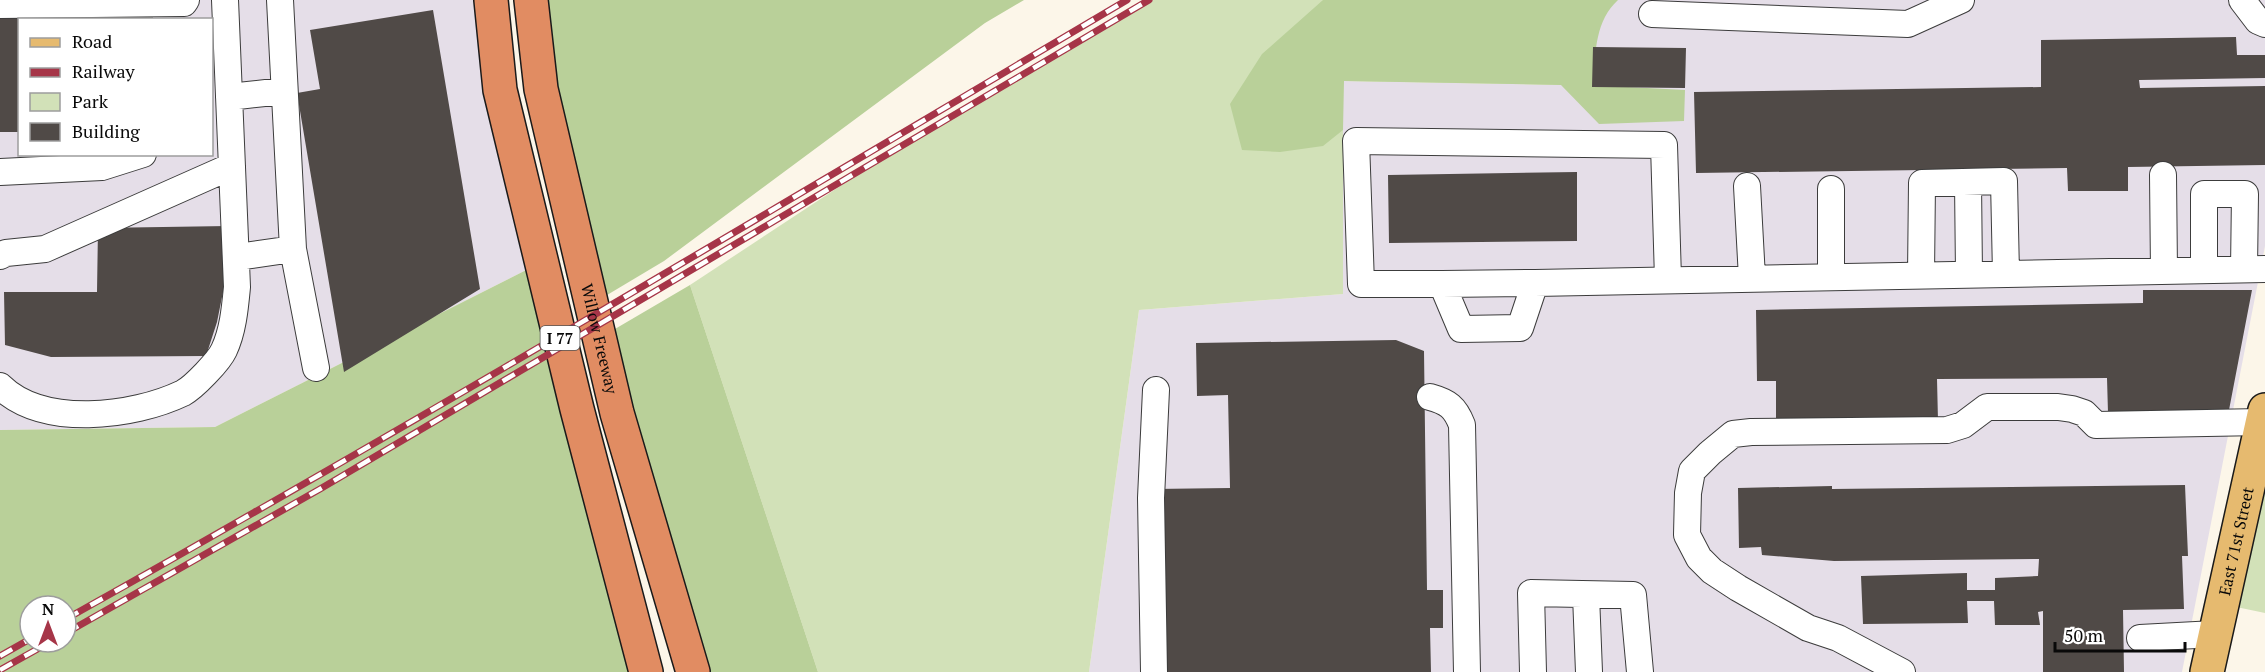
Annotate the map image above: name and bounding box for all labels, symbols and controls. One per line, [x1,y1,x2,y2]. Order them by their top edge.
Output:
legend [18,18,213,156]
text: Road [72,29,112,53]
text: Railway [72,59,136,83]
text: Park [72,89,109,113]
text: Building [72,119,140,143]
street label: Willow Freeway [576,281,623,397]
road number: I 77 [540,326,580,350]
street label: East 71st Street [2213,485,2259,598]
north arrow [18,594,78,654]
text: N [42,598,54,620]
scale bar [2055,615,2186,653]
text: 50 m [2064,623,2104,647]

